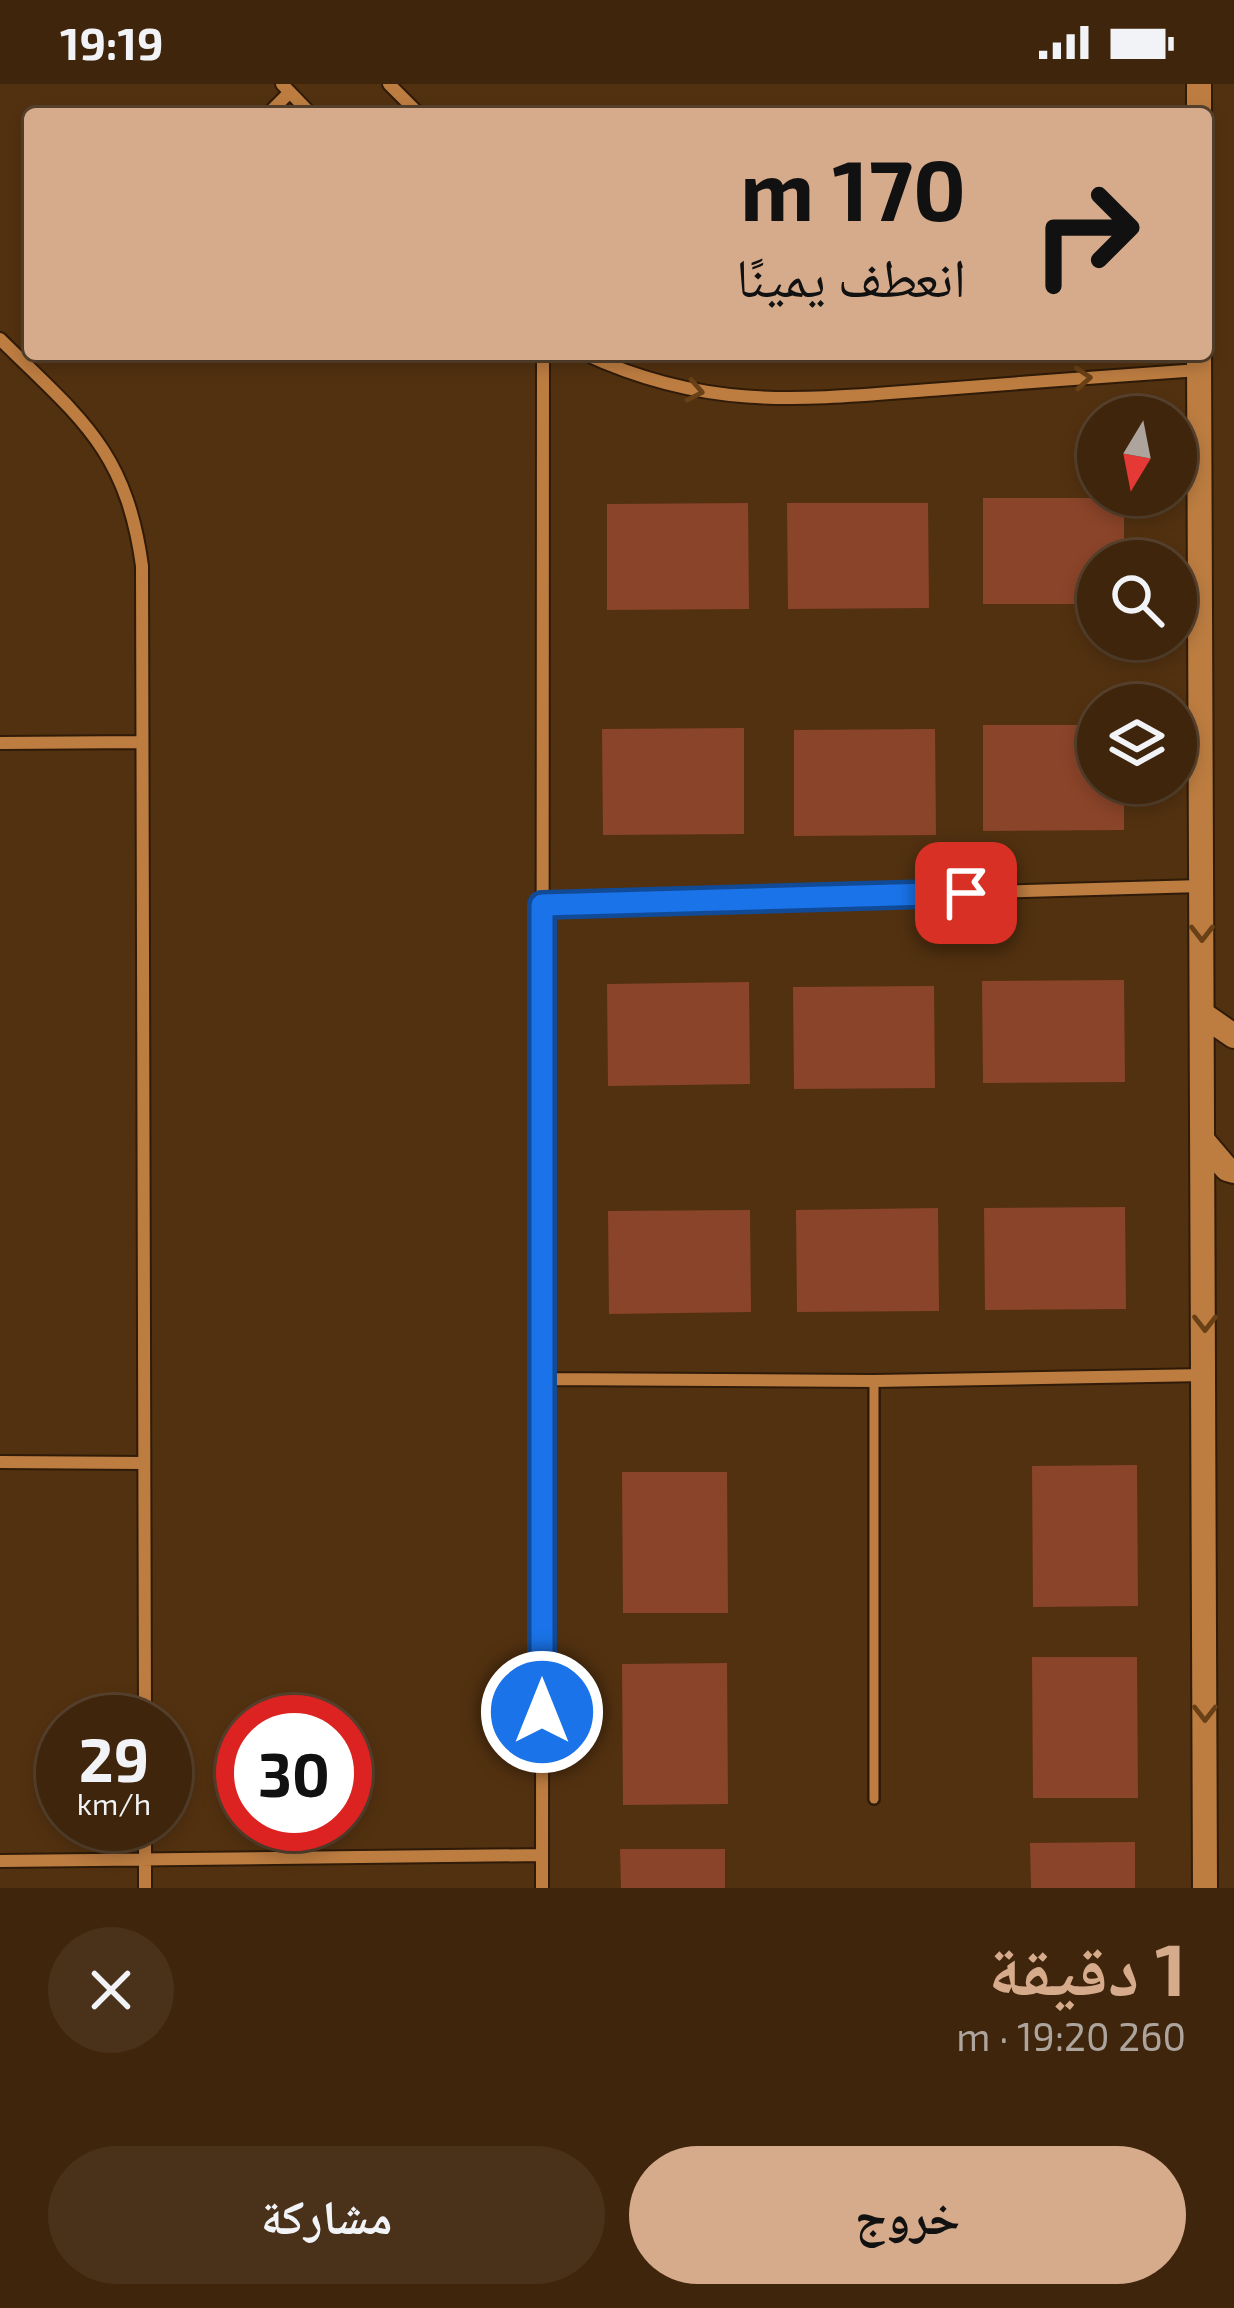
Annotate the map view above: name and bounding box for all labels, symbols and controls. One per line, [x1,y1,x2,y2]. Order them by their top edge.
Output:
text: 19:19 [60,15,164,69]
text: 170 m [740,137,966,238]
icon: right [1008,156,1164,312]
text: انعطف يمينًا [736,243,966,308]
one-way arrow [1074,366,1093,392]
one-way arrow [685,378,705,403]
north arrow [1077,396,1197,516]
map controls [1077,396,1197,804]
button: search [1077,540,1197,660]
button: layers [1077,684,1197,804]
pin [915,842,1017,944]
icon: arrive [933,860,999,926]
one-way arrow [1189,925,1215,943]
one-way arrow [1192,1315,1218,1333]
position arrow [479,1649,605,1775]
speed limit sign: 30 [216,1695,372,1851]
one-way arrow [1192,1705,1218,1723]
text: 29 [79,1722,149,1794]
text: km/h [77,1785,151,1821]
text: 1 دقيقة [988,1924,1186,2010]
button: close [48,1927,174,2053]
text: 260 m · 19:20 [956,2012,1186,2059]
button: مشاركة [48,2146,605,2284]
button: خروج [629,2146,1186,2284]

